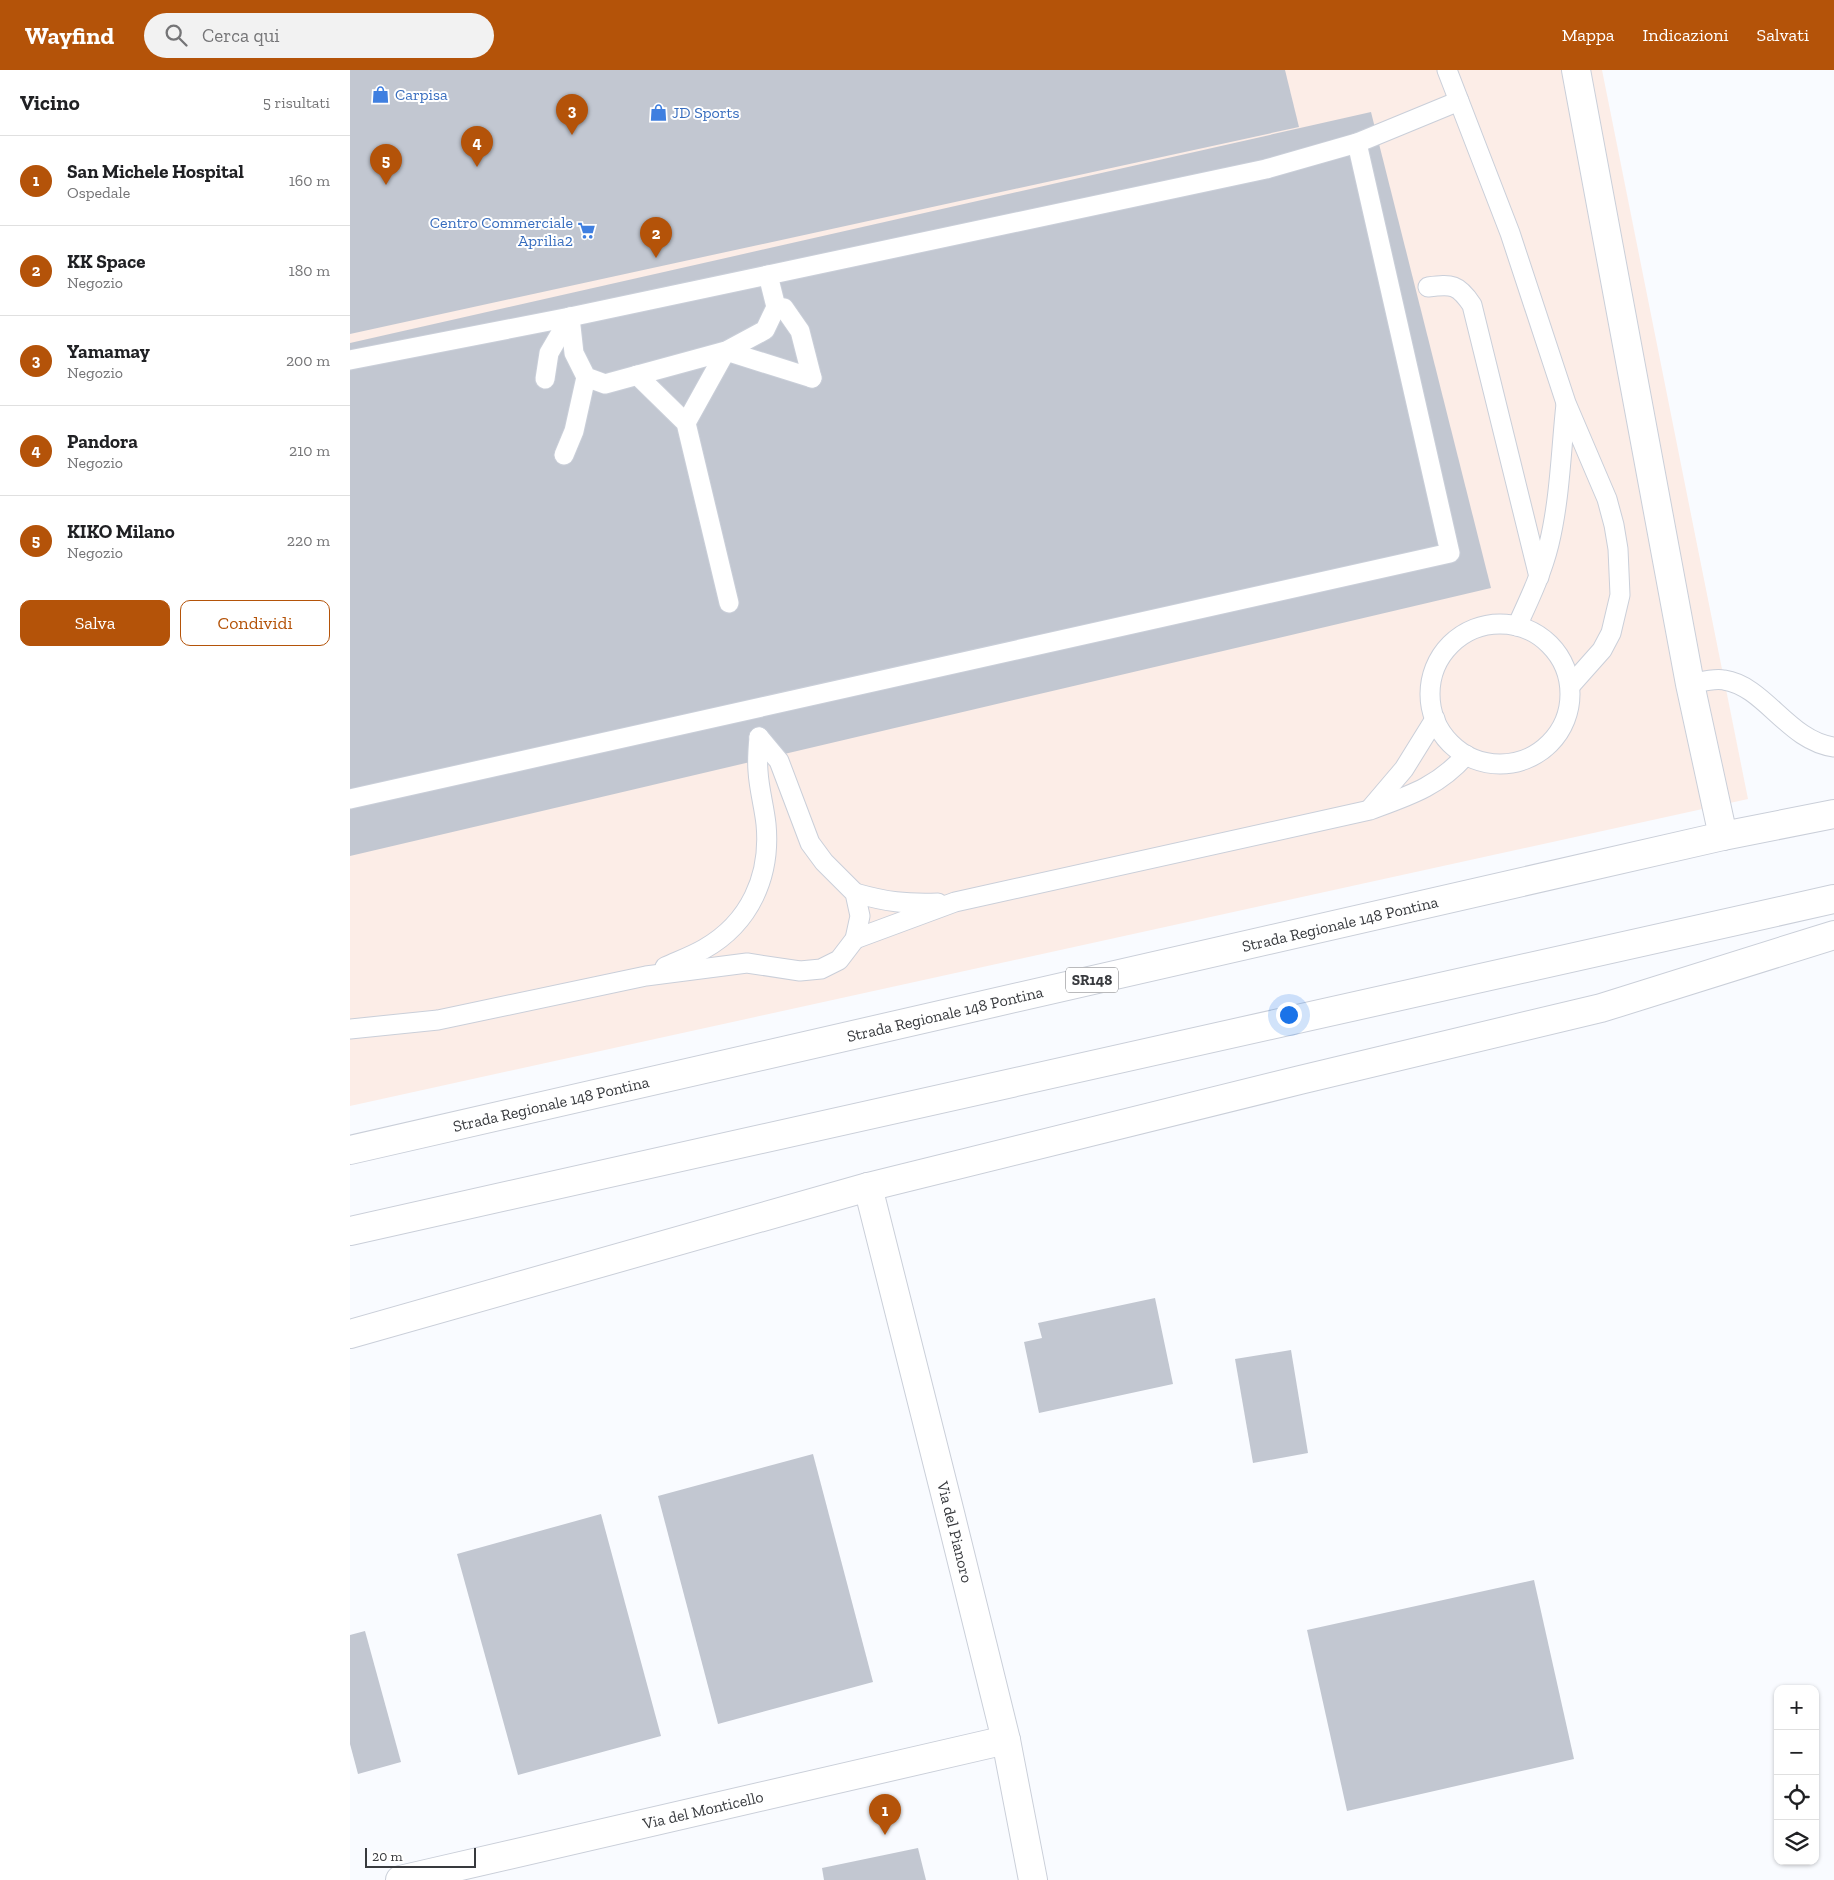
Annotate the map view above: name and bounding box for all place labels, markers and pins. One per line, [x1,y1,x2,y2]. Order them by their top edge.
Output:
shop icon: Carpisa [371,84,391,104]
place label: Carpisa [395,85,448,104]
pin: 3 [556,94,588,135]
shop icon: JD Sports [648,102,668,122]
place label: JD Sports [672,103,739,122]
pin: 4 [461,126,493,167]
pin: 5 [370,144,402,185]
place label: Centro Commerciale Aprilia2 [430,213,573,250]
pin: 2 [640,217,672,258]
supermarket icon: Centro Commerciale Aprilia2 [577,221,597,241]
pin: 1 [869,1794,901,1835]

